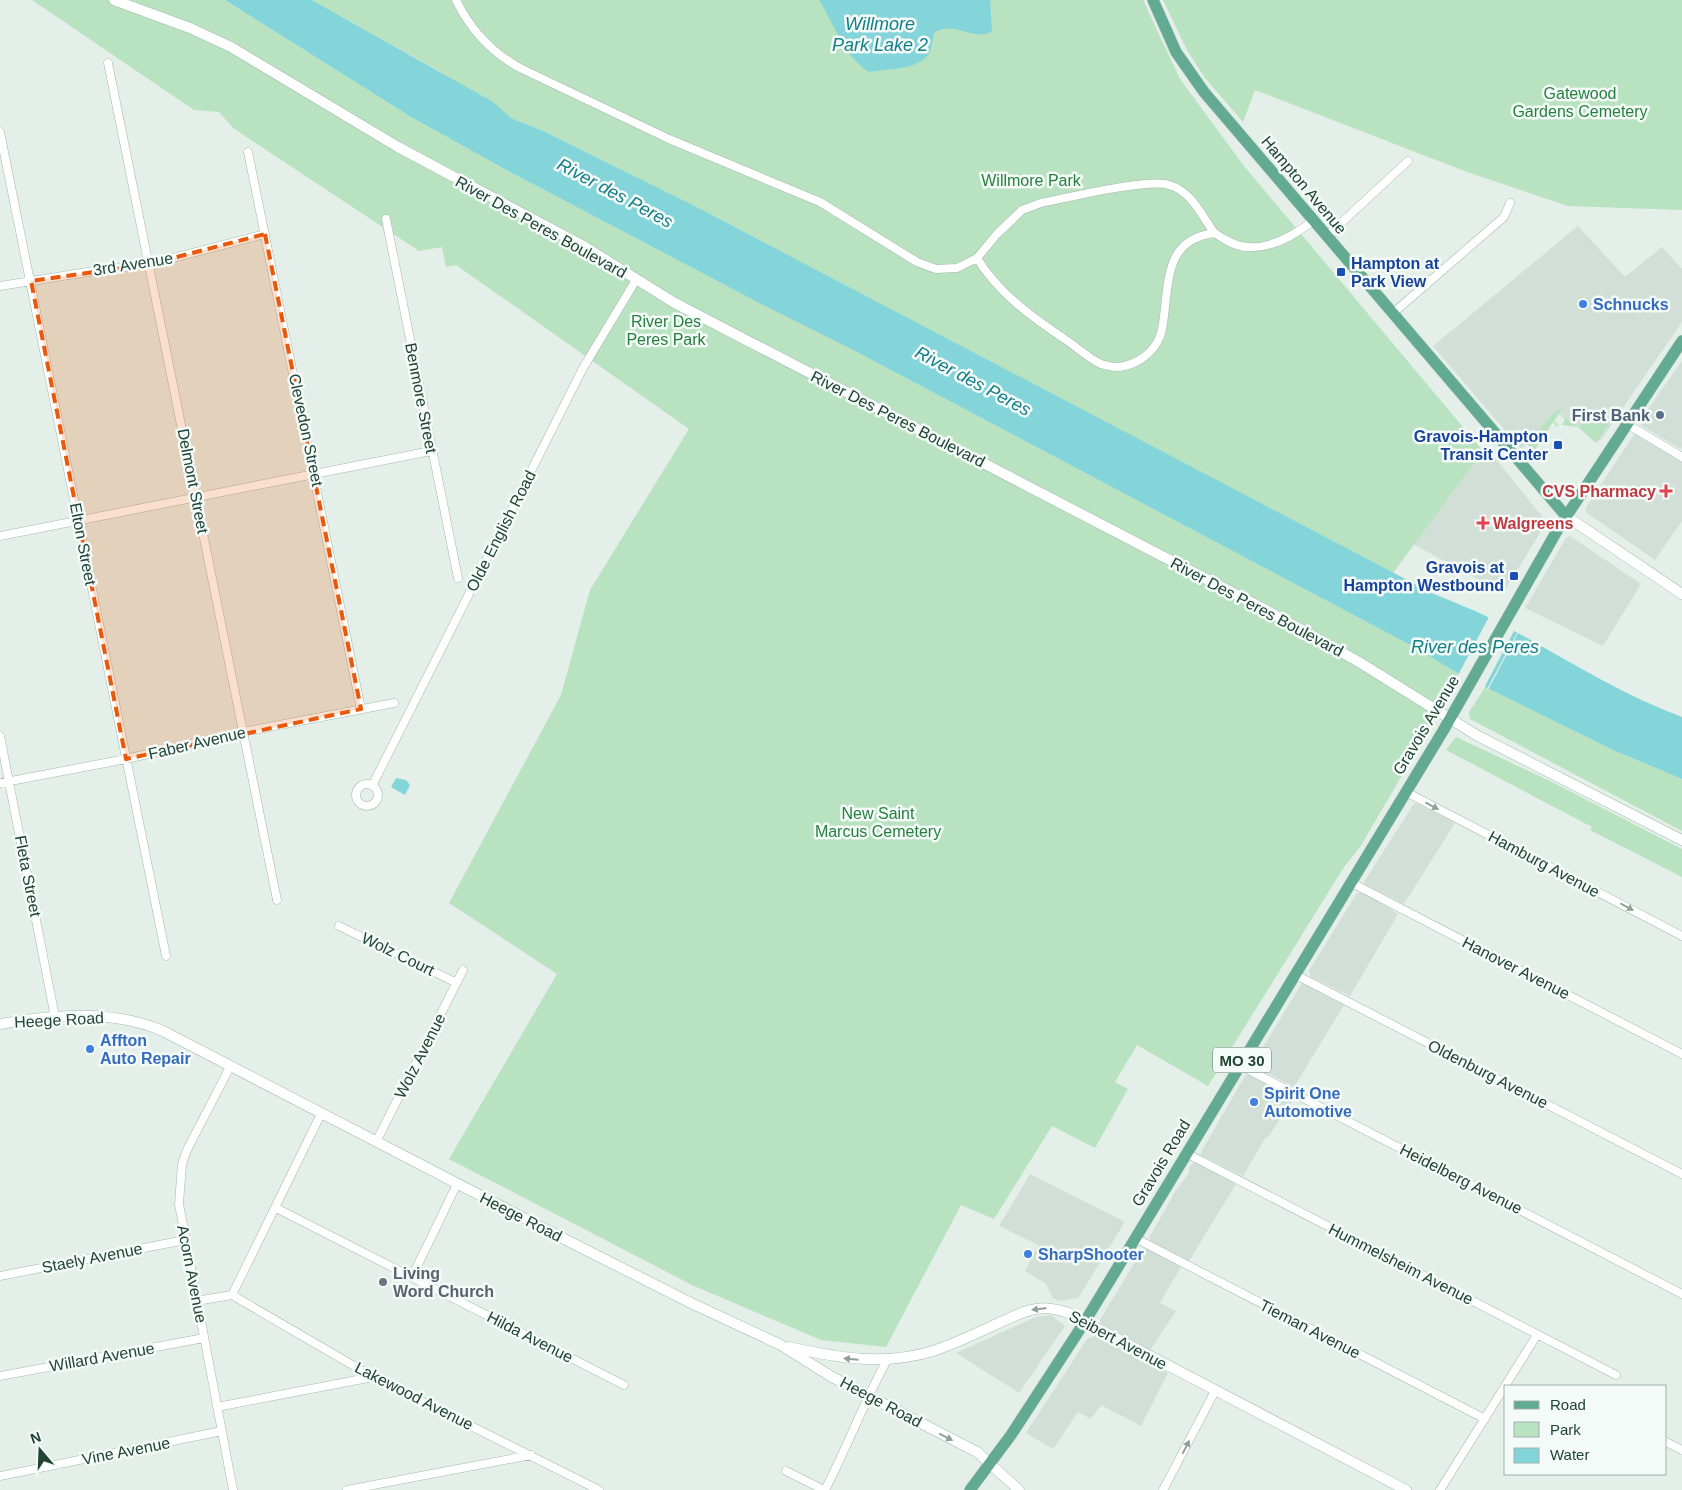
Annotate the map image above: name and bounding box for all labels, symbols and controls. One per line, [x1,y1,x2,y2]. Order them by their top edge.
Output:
water label: Willmore Park Lake 2 [832,14,928,55]
park label: Gatewood Gardens Cemetery [1512,85,1648,120]
street label: Hampton Avenue [1258,133,1350,237]
water label: River des Peres [554,154,676,232]
park label: Willmore Park [981,172,1082,189]
street label: River Des Peres Boulevard [452,173,630,281]
street label: 3rd Avenue [92,249,174,279]
place label: Hampton at Park View [1351,255,1440,290]
marker: Hampton at Park View [1335,266,1347,278]
place label: Schnucks [1593,296,1669,313]
marker: Schnucks [1577,298,1589,310]
park label: River Des Peres Park [626,313,707,348]
street label: Benmore Street [402,341,440,455]
water label: River des Peres [912,342,1034,420]
street label: River Des Peres Boulevard [808,368,988,470]
street label: Clevedon Street [286,372,326,488]
place label: First Bank [1572,407,1650,424]
marker: First Bank [1654,409,1666,421]
street label: Delmont Street [174,427,212,536]
place label: Gravois-Hampton Transit Center [1414,428,1548,463]
marker: Gravois-Hampton Transit Center [1552,439,1564,451]
street label: Olde English Road [463,468,539,594]
place label: CVS Pharmacy [1542,483,1656,500]
marker: CVS Pharmacy [1660,485,1672,497]
street label: Elton Street [67,501,99,587]
place label: Walgreens [1493,515,1573,532]
marker: Walgreens [1477,517,1489,529]
street label: River Des Peres Boulevard [1168,554,1346,660]
place label: Gravois at Hampton Westbound [1343,559,1505,594]
marker: Gravois at Hampton Westbound [1508,570,1520,582]
water label: River des Peres [1411,637,1539,657]
street label: Gravois Avenue [1390,672,1462,778]
street label: Faber Avenue [147,724,247,762]
one-way arrow [1425,802,1440,810]
park label: New Saint Marcus Cemetery [815,805,941,840]
street label: Hamburg Avenue [1486,828,1603,901]
street label: Fleta Street [12,834,44,919]
one-way arrow [1620,903,1633,912]
street label: Wolz Court [359,929,438,979]
street label: Hanover Avenue [1460,934,1573,1002]
street label: Heege Road [14,1009,104,1031]
street label: Wolz Avenue [391,1011,449,1101]
place label: Affton Auto Repair [100,1032,191,1067]
street label: Oldenburg Avenue [1425,1036,1551,1112]
marker: Affton Auto Repair [84,1043,96,1055]
road number: MO 30 [1213,1048,1271,1072]
place label: Spirit One Automotive [1264,1085,1352,1120]
marker: Spirit One Automotive [1248,1096,1260,1108]
street label: Gravois Road [1129,1117,1193,1209]
street label: Heidelberg Avenue [1397,1141,1525,1217]
street label: Heege Road [477,1189,565,1245]
street label: Hummelsheim Avenue [1326,1220,1476,1308]
street label: Acorn Avenue [174,1224,210,1324]
street label: Staely Avenue [40,1240,144,1276]
place label: SharpShooter [1038,1246,1144,1263]
marker: SharpShooter [1022,1248,1034,1260]
place label: Living Word Church [393,1265,494,1300]
marker: Living Word Church [377,1276,389,1288]
street label: Tieman Avenue [1257,1296,1363,1362]
one-way arrow [1031,1305,1047,1313]
street label: Seibert Avenue [1066,1307,1170,1373]
street label: Hilda Avenue [484,1308,576,1366]
street label: Willard Avenue [48,1339,156,1375]
one-way arrow [843,1354,859,1362]
street label: Lakewood Avenue [352,1359,476,1433]
street label: Heege Road [837,1373,925,1431]
legend [1504,1385,1667,1475]
text: Road [1550,1396,1586,1413]
text: Park [1550,1421,1581,1438]
north arrow [15,1425,65,1475]
text: N [28,1428,43,1447]
one-way arrow [939,1433,954,1441]
street label: Vine Avenue [81,1434,172,1468]
one-way arrow [1182,1440,1190,1454]
text: Water [1550,1446,1589,1463]

